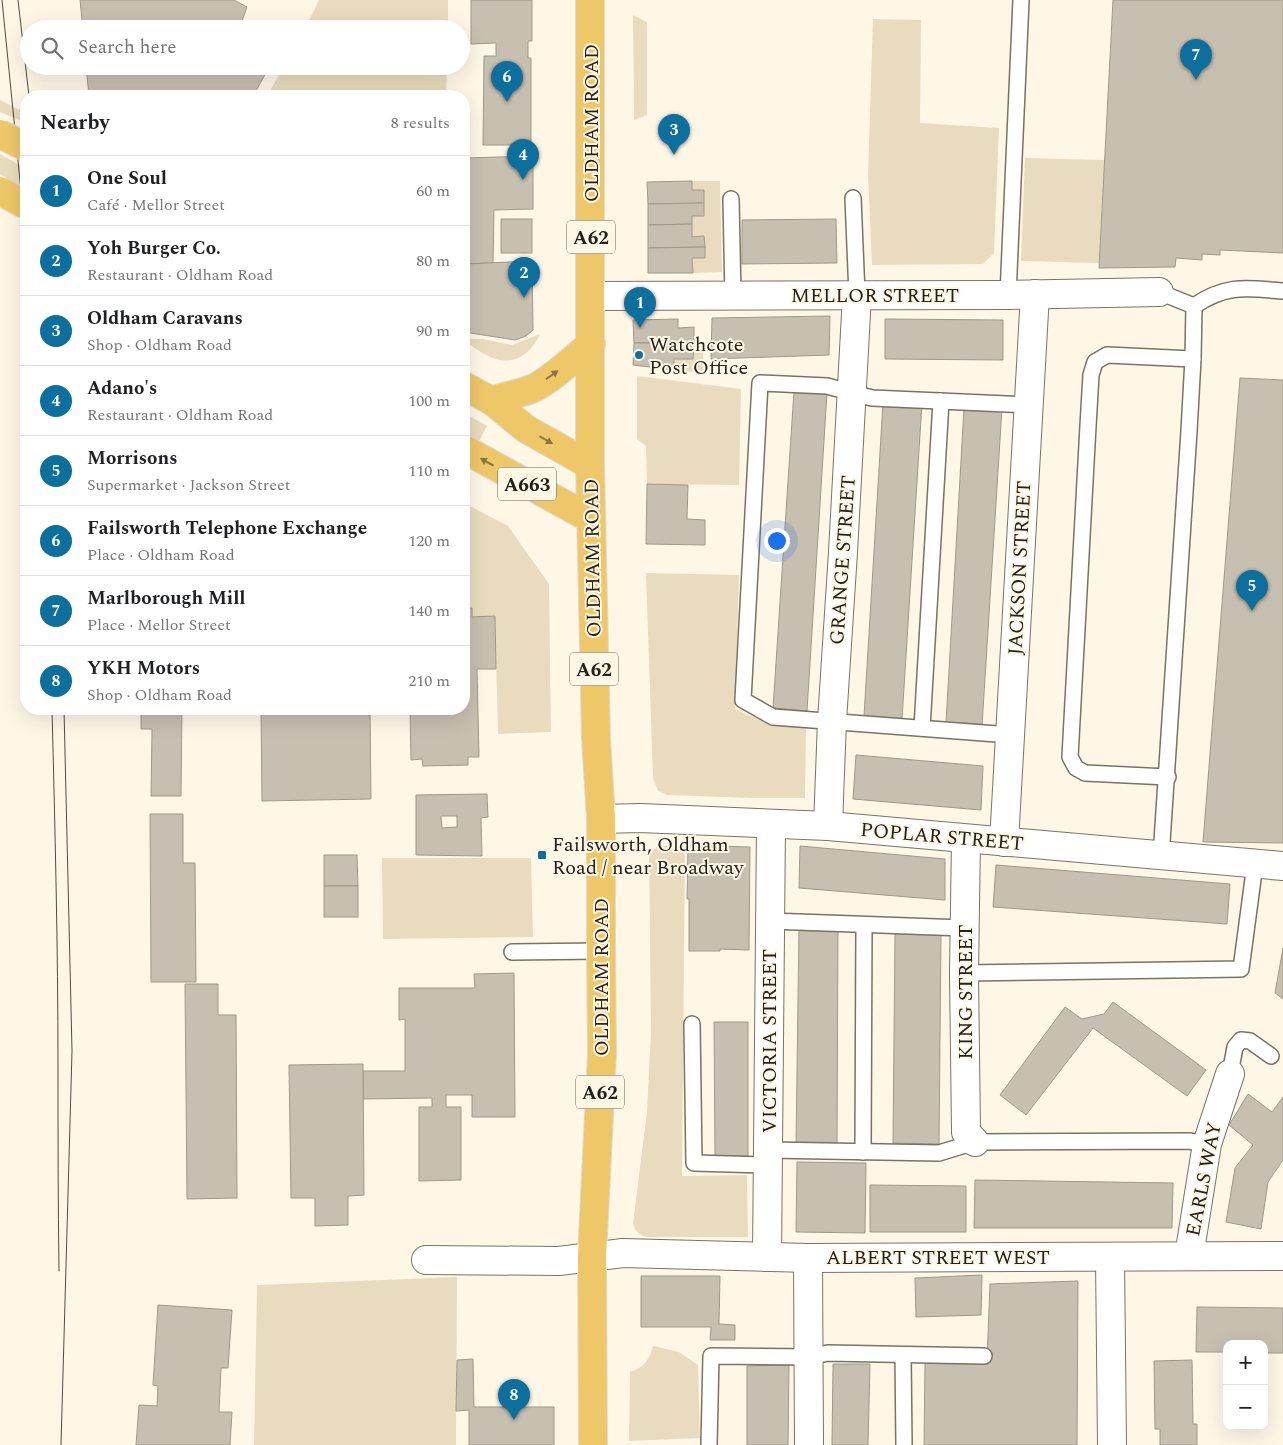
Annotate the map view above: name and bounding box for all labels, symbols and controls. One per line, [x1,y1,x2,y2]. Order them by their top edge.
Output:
search box [20,20,470,75]
text: Search here [78,33,177,62]
icon: search [38,34,66,62]
pin: 7 [1180,39,1212,80]
street label: OLDHAM ROAD [577,44,607,202]
pin: 6 [491,61,523,102]
text: Nearby [40,107,110,139]
text: 8 results [391,111,450,135]
pin: 3 [658,114,690,155]
pin: 4 [507,139,539,180]
text: One Soul [87,164,167,193]
text: 1 [52,179,60,203]
text: 60 m [416,179,450,203]
text: Café · Mellor Street [87,193,225,217]
road number: A62 [567,220,615,253]
text: Yoh Burger Co. [87,234,221,263]
text: 2 [52,249,60,273]
text: 80 m [416,249,450,273]
pin: 2 [508,257,540,298]
text: Restaurant · Oldham Road [87,263,273,287]
street label: MELLOR STREET [791,281,959,311]
pin: 1 [624,287,656,328]
text: Oldham Caravans [87,304,243,333]
text: 3 [52,319,60,343]
text: 90 m [416,319,450,343]
place label: Watchcote Post Office [649,330,748,383]
text: Shop · Oldham Road [87,333,232,357]
marker: Watchcote Post Office [633,349,645,361]
one-way arrow [545,370,559,380]
text: Adano's [87,374,157,403]
text: 4 [52,389,60,413]
text: 100 m [408,389,450,413]
text: Restaurant · Oldham Road [87,403,273,427]
one-way arrow [538,436,553,444]
text: Morrisons [87,444,178,473]
one-way arrow [480,458,493,467]
text: 5 [52,459,60,483]
text: 110 m [408,459,450,483]
road number: A663 [498,468,556,500]
text: Supermarket · Jackson Street [87,473,290,497]
street label: GRANGE STREET [822,474,864,646]
street label: OLDHAM ROAD [577,478,609,638]
street label: JACKSON STREET [1000,480,1040,656]
text: Failsworth Telephone Exchange [87,514,367,543]
your location [764,528,790,554]
text: 6 [52,529,60,553]
text: 120 m [408,529,450,553]
text: Place · Oldham Road [87,543,235,567]
pin: 5 [1236,570,1268,611]
text: Marlborough Mill [87,584,246,613]
text: 7 [52,599,60,623]
text: 140 m [408,599,450,623]
text: Place · Mellor Street [87,613,231,637]
road number: A62 [570,652,618,686]
text: YKH Motors [87,654,200,683]
text: 8 [52,669,60,693]
text: 210 m [408,669,450,693]
text: Shop · Oldham Road [87,683,232,707]
street label: POPLAR STREET [859,815,1025,859]
place label: Failsworth, Oldham Road / near Broadway [552,830,745,883]
marker: Failsworth, Oldham Road / near Broadway [536,849,548,861]
street label: OLDHAM ROAD [587,898,617,1056]
street label: KING STREET [951,924,981,1060]
street label: VICTORIA STREET [755,949,785,1133]
road number: A62 [576,1076,624,1108]
street label: EARLS WAY [1178,1119,1230,1239]
street label: ALBERT STREET WEST [826,1243,1050,1273]
map controls [1223,1340,1268,1430]
button: + [1223,1340,1268,1385]
pin: 8 [498,1379,530,1420]
button: − [1223,1385,1268,1430]

